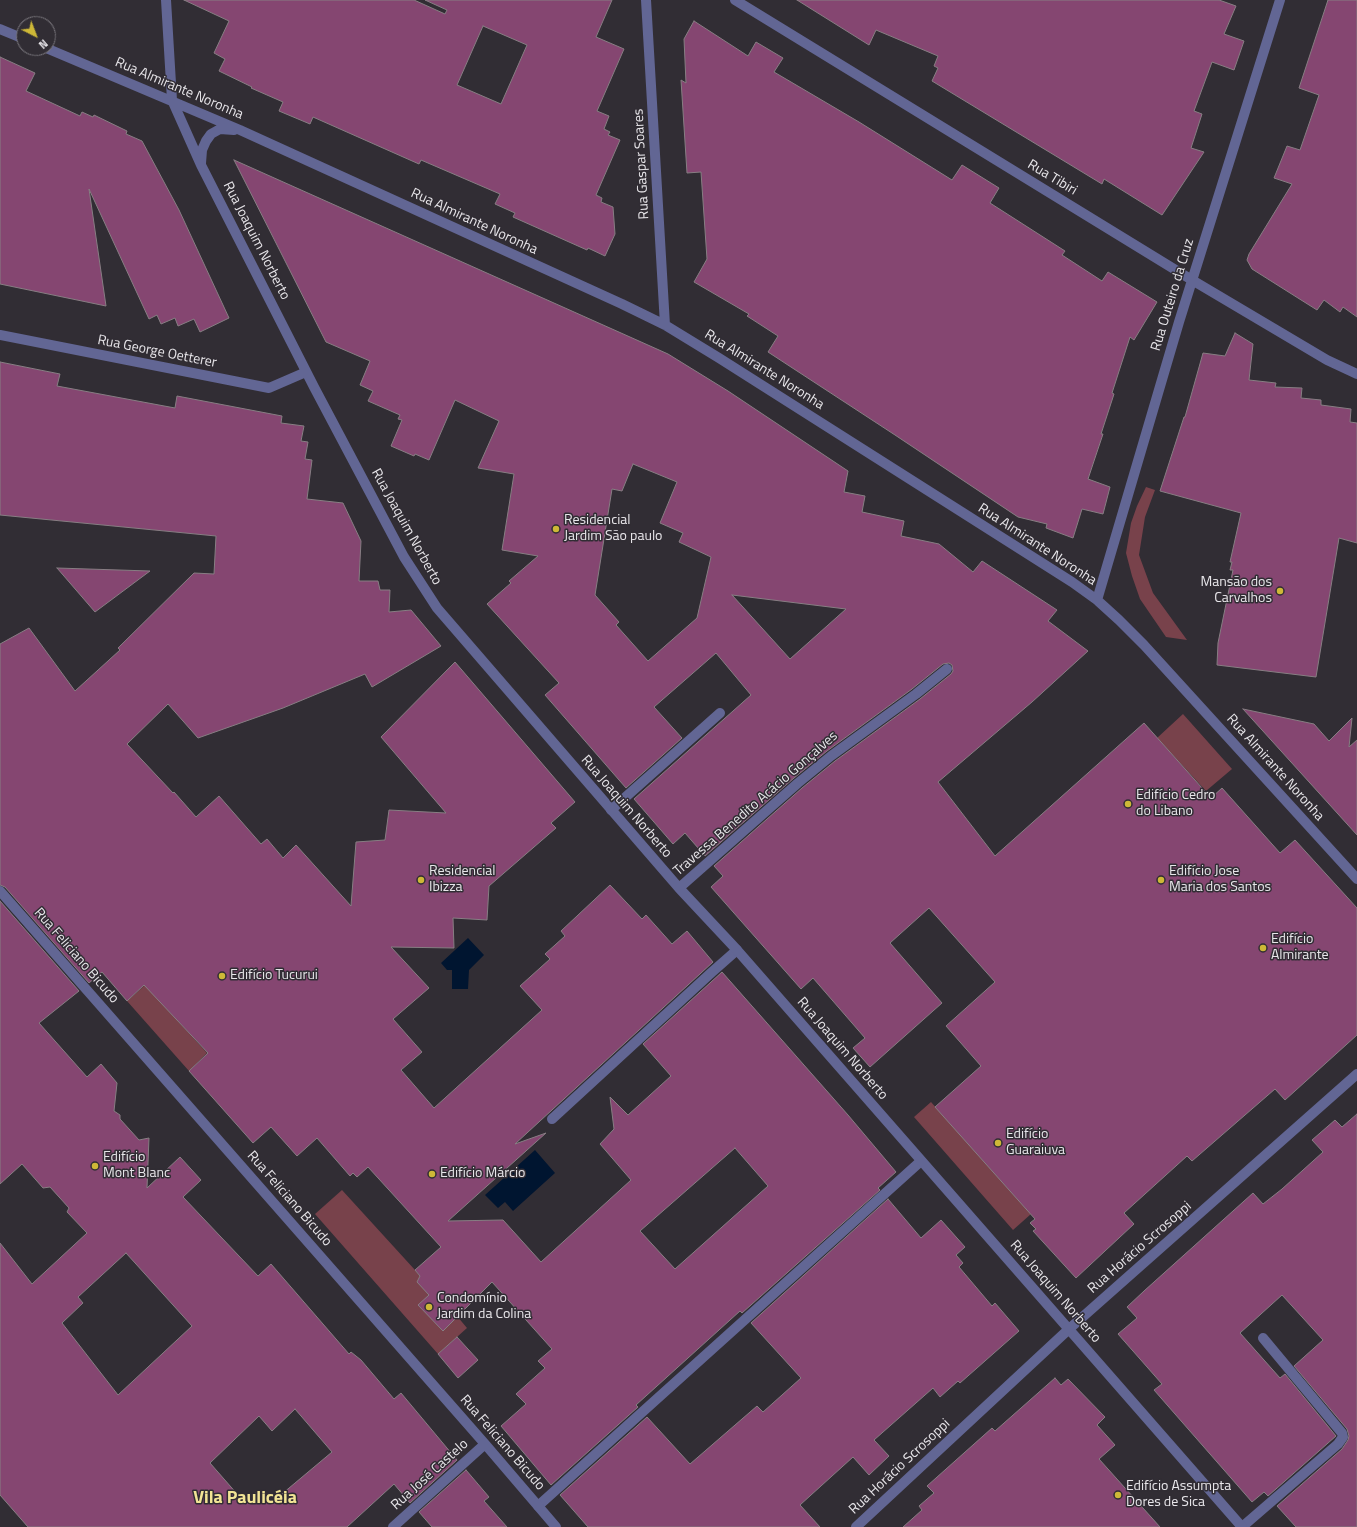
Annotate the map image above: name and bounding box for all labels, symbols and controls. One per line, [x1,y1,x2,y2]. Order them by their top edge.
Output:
north arrow [16,16,56,56]
text: N [35,36,52,53]
street label: Rua Almirante Noronha [112,54,246,124]
street label: Rua Gaspar Soares [631,108,653,220]
street label: Rua Tibiri [1024,157,1080,199]
street label: Rua Joaquim Norberto [219,179,293,303]
street label: Rua Almirante Noronha [408,185,540,259]
street label: Rua Outeiro da Cruz [1148,237,1198,353]
street label: Rua Almirante Noronha [701,326,827,414]
street label: Rua George Oetterer [96,332,218,372]
street label: Rua Joaquim Norberto [367,466,445,588]
street label: Rua Almirante Noronha [975,500,1099,590]
place label: Residencial Jardim São paulo [564,513,663,546]
marker: Residencial Jardim São paulo [551,524,561,534]
place label: Mansão dos Carvalhos [1200,575,1272,608]
marker: Mansão dos Carvalhos [1275,586,1285,596]
street label: Rua Almirante Noronha [1223,711,1327,825]
street label: Travessa Benedito Acácio Gonçalves [670,728,842,880]
street label: Rua Joaquim Norberto [577,752,675,862]
place label: Edifício Cedro do Libano [1136,788,1215,820]
marker: Edifício Cedro do Libano [1123,799,1133,809]
place label: Residencial Ibizza [429,864,496,896]
place label: Edifício Jose Maria dos Santos [1169,864,1271,896]
marker: Residencial Ibizza [416,875,426,885]
marker: Edifício Jose Maria dos Santos [1156,875,1166,885]
street label: Rua Feliciano Bicudo [30,905,122,1007]
place label: Edifício Almirante [1271,932,1329,964]
marker: Edifício Almirante [1258,943,1268,953]
place label: Edifício Tucurui [230,968,318,984]
marker: Edifício Tucurui [217,971,227,981]
street label: Rua Joaquim Norberto [793,994,891,1104]
place label: Edifício Guaraiuva [1006,1127,1065,1160]
marker: Edifício Guaraiuva [993,1138,1003,1148]
street label: Rua Feliciano Bicudo [243,1148,335,1250]
place label: Edifício Mont Blanc [103,1150,170,1182]
marker: Edifício Mont Blanc [90,1161,100,1171]
place label: Edifício Márcio [440,1166,525,1182]
marker: Edifício Márcio [427,1169,437,1179]
street label: Rua Horácio Scrosoppi [1085,1198,1195,1298]
street label: Rua Joaquim Norberto [1006,1237,1104,1347]
place label: Condomínio Jardim da Colina [437,1291,531,1324]
marker: Condomínio Jardim da Colina [424,1302,434,1312]
street label: Rua Feliciano Bicudo [456,1392,548,1494]
street label: Rua Horácio Scrosoppi [846,1416,954,1518]
street label: Rua José Castelo [388,1436,472,1514]
place label: Edifício Assumpta Dores de Sica [1126,1479,1231,1512]
district label: Vila Paulicéia [193,1488,297,1510]
marker: Edifício Assumpta Dores de Sica [1113,1490,1123,1500]

